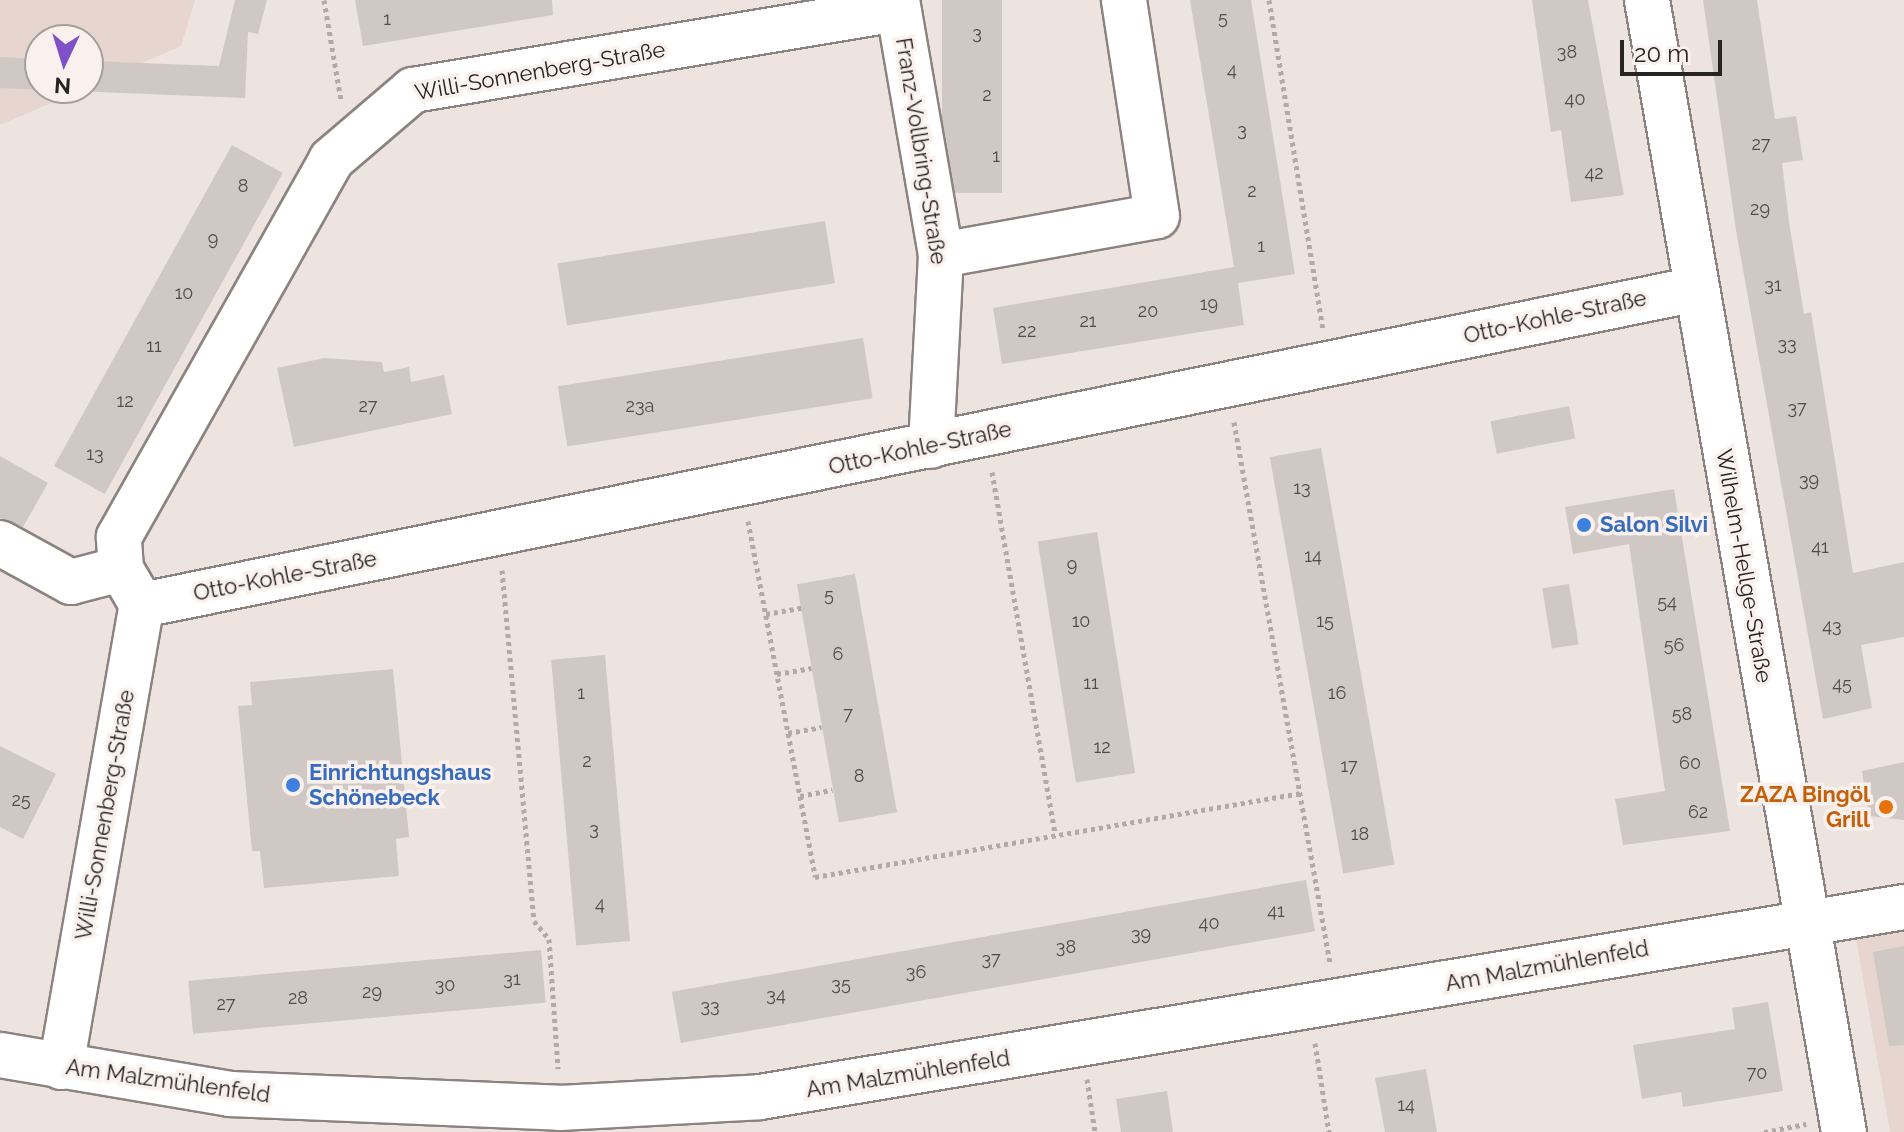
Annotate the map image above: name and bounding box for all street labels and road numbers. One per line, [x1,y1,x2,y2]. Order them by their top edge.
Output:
street label: Willi-Sonnenberg-Straße [413,36,667,106]
street label: Franz-Vollbring-Straße [890,36,952,266]
street label: Otto-Kohle-Straße [1461,285,1649,349]
street label: Otto-Kohle-Straße [826,416,1014,480]
street label: Wilhelm-Hellge-Straße [1710,447,1778,685]
street label: Otto-Kohle-Straße [191,545,379,607]
street label: Willi-Sonnenberg-Straße [70,688,140,942]
street label: Am Malzmühlenfeld [1443,935,1651,997]
street label: Am Malzmühlenfeld [804,1045,1012,1103]
street label: Am Malzmühlenfeld [64,1054,272,1108]

